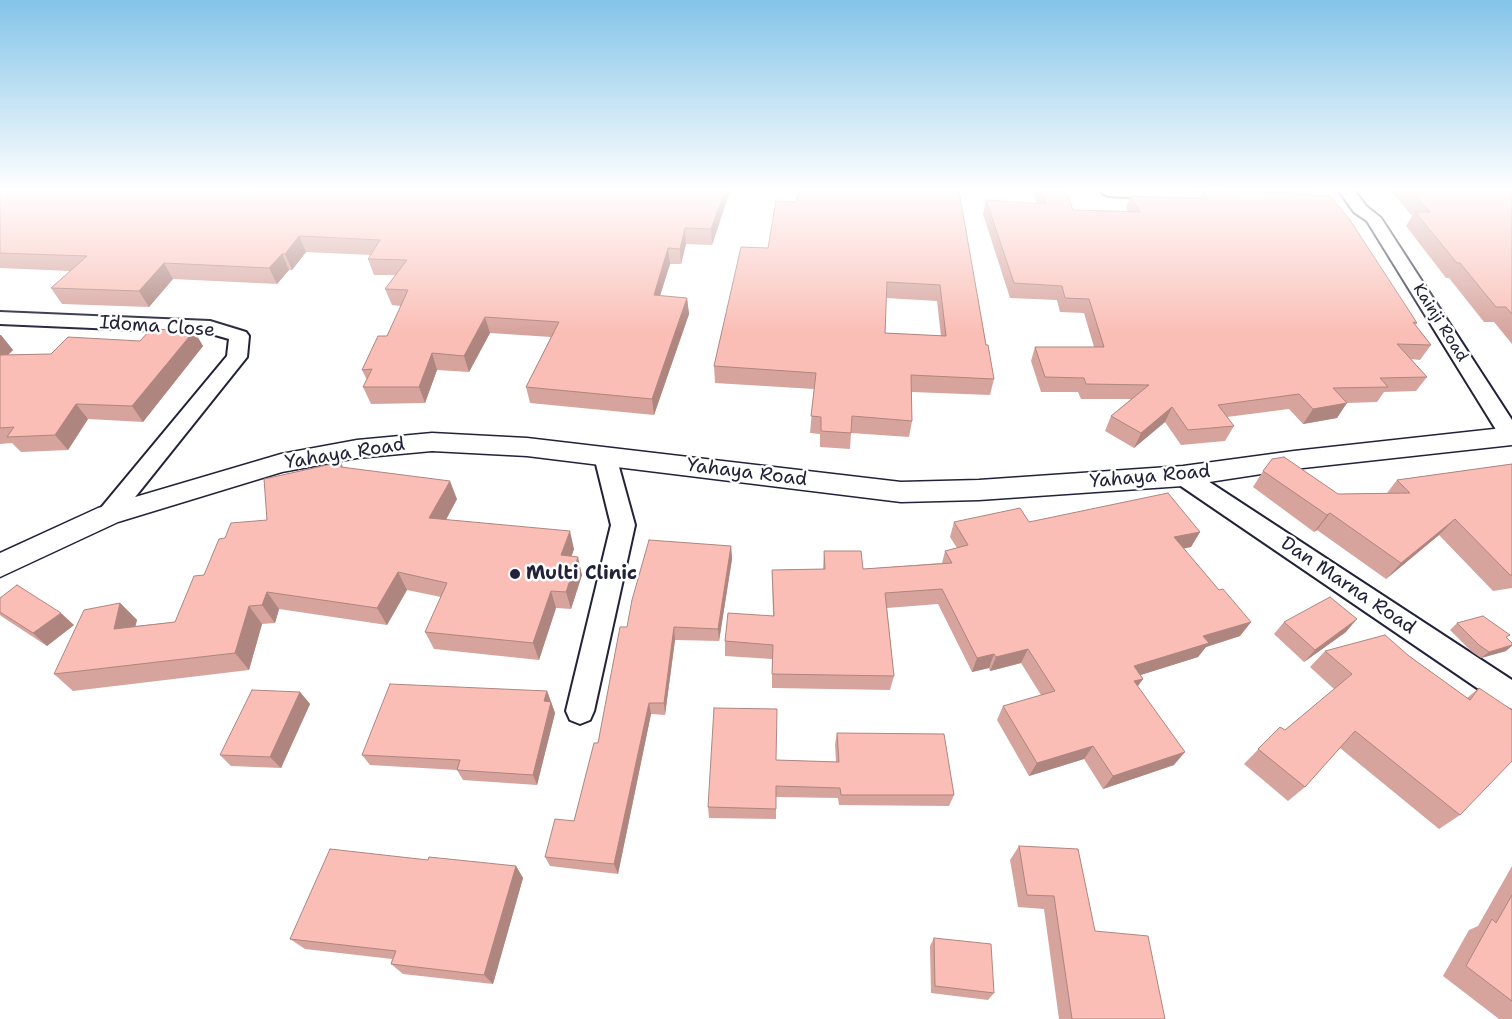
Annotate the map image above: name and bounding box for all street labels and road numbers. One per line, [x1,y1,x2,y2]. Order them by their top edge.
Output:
street label: Kainji Road [1408,281,1472,365]
street label: Idoma Close [98,312,216,342]
street label: Yahaya Road [283,433,407,475]
street label: Yahaya Road [686,454,808,492]
street label: Yahaya Road [1089,460,1211,494]
street label: Dan Marna Road [1276,532,1420,640]

